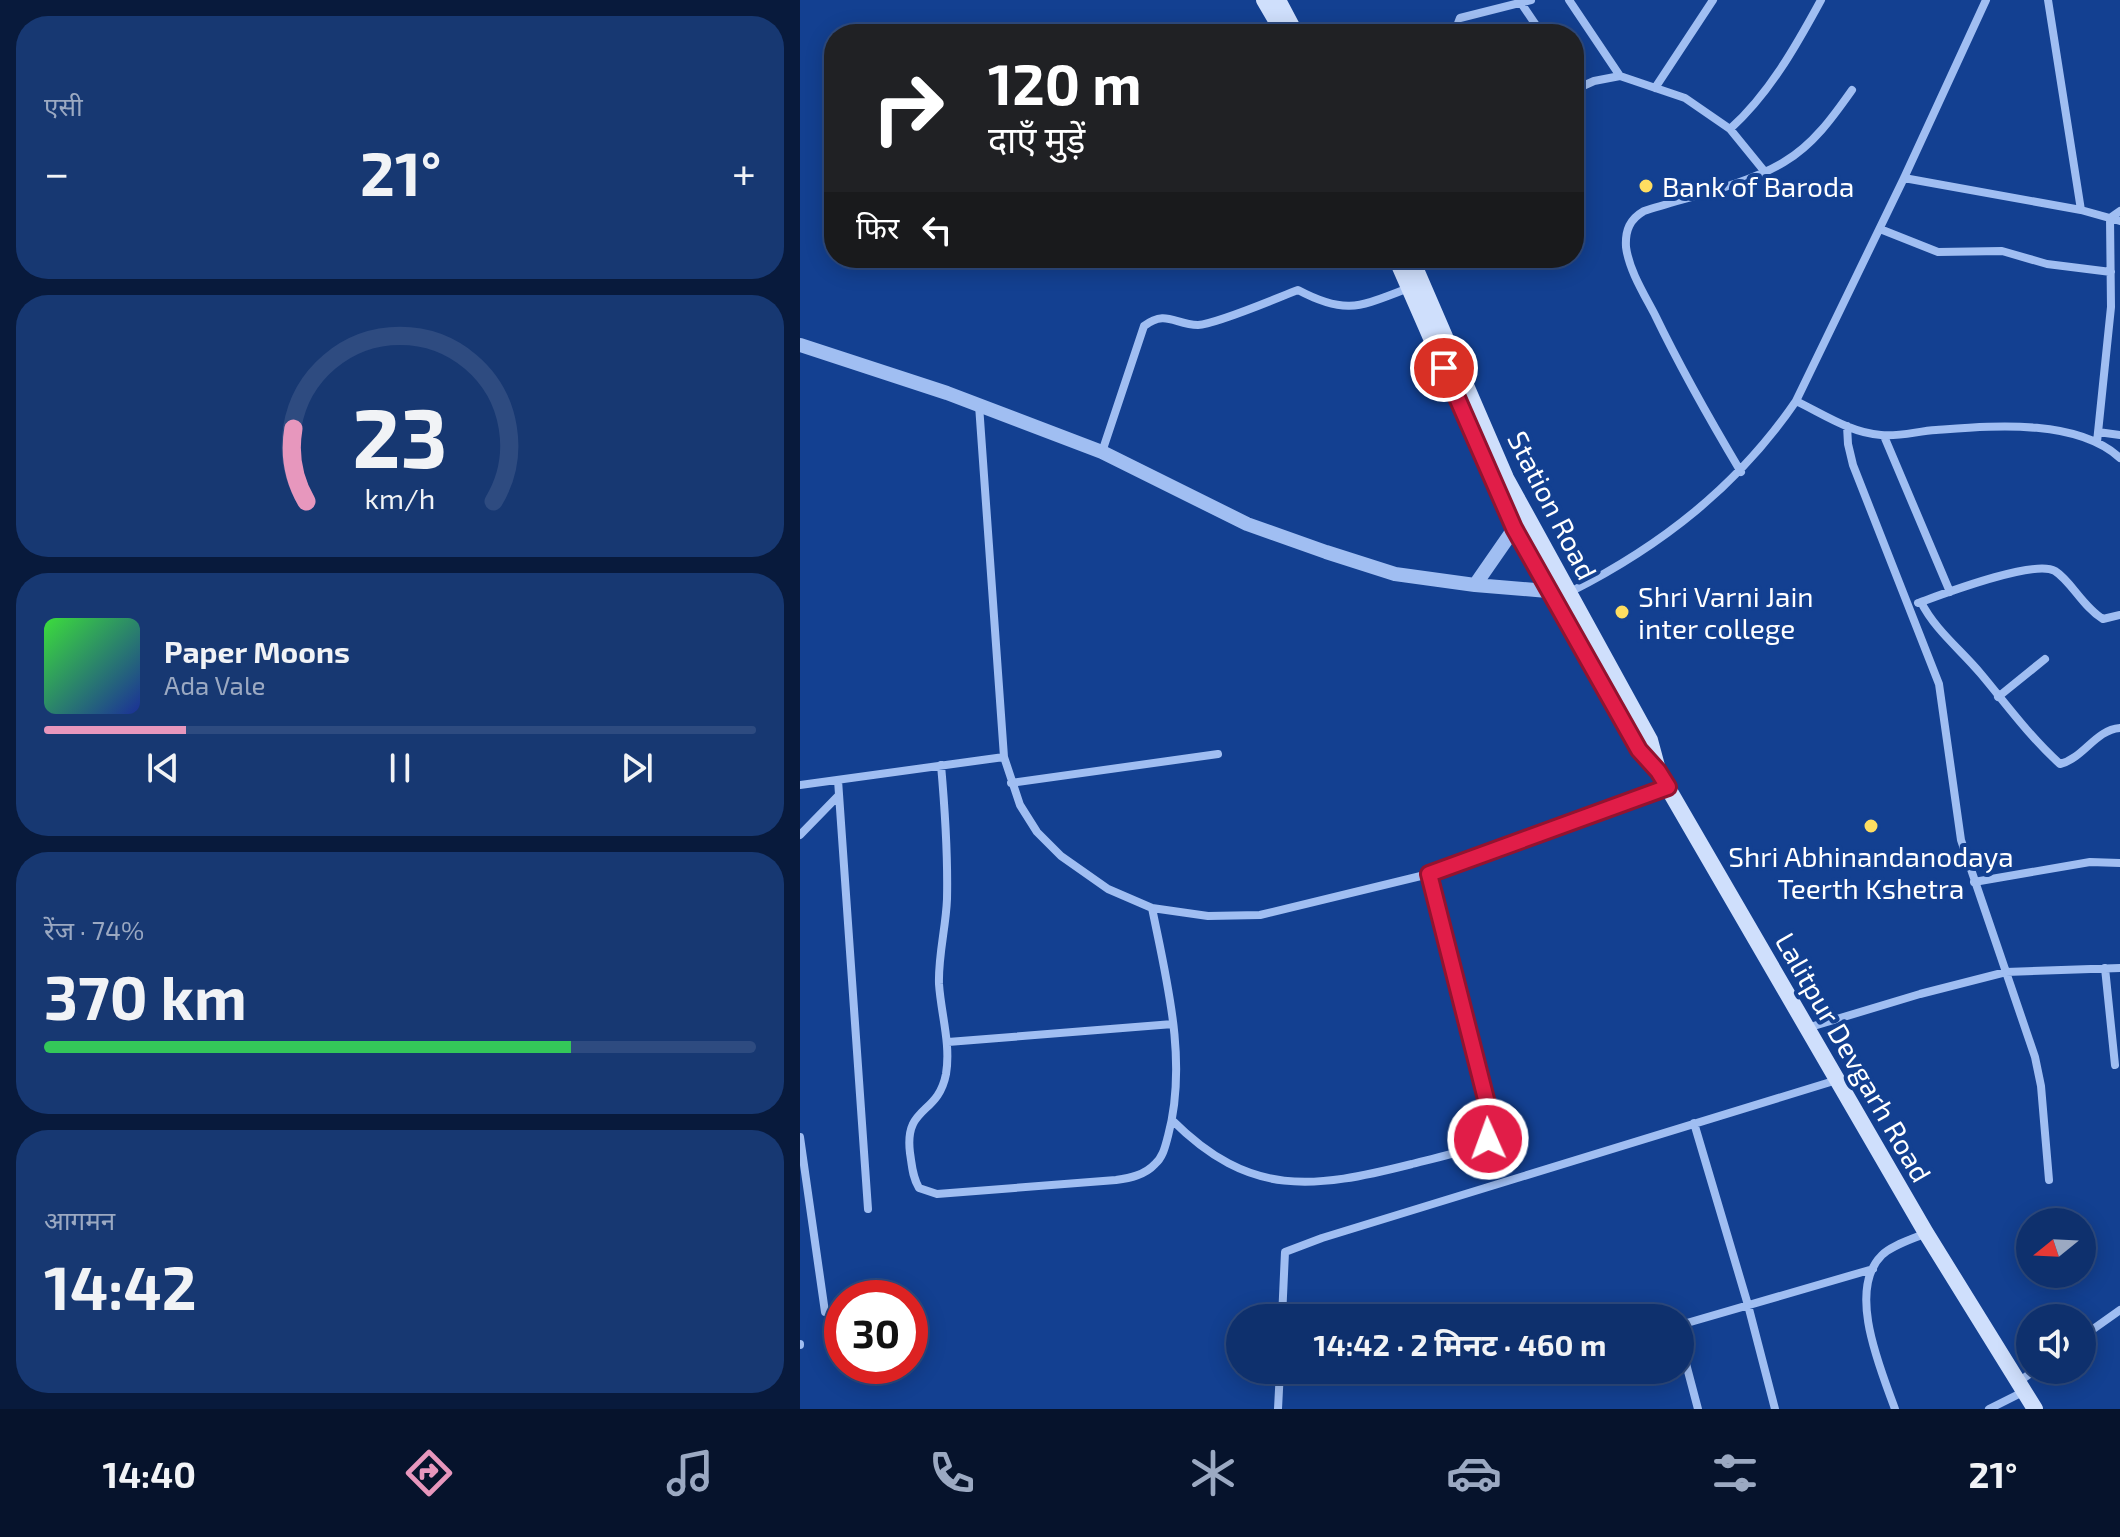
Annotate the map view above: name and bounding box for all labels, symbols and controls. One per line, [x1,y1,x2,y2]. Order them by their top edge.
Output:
text: 120 m [988,49,1142,116]
icon: right [856,56,960,160]
text: एसी [44,90,83,121]
text: दाएँ मुड़ें [988,117,1085,160]
text: 21° [360,136,441,208]
text: − [44,145,70,198]
text: + [732,145,756,198]
place label: Bank of Baroda [1662,169,1854,203]
marker: Bank of Baroda [1637,177,1655,195]
icon: left [915,208,959,252]
text: फिर [856,209,899,245]
pin [1410,334,1478,402]
icon: arrive [1422,346,1466,390]
text: 23 [352,384,448,484]
street label: Station Road [1501,425,1605,585]
text: km/h [365,480,435,515]
place label: Shri Varni Jain inter college [1638,579,1814,645]
marker: Shri Varni Jain inter college [1613,603,1631,621]
text: Paper Moons [164,633,350,669]
text: Ada Vale [164,669,266,700]
icon: previous [141,746,185,790]
icon: pause [378,746,422,790]
icon: next [615,746,659,790]
marker: Shri Abhinandanodaya Teerth Kshetra [1862,817,1880,835]
place label: Shri Abhinandanodaya Teerth Kshetra [1728,839,2014,905]
text: रेंज · 74% [44,914,144,945]
street label: Lalitpur Devgarh Road [1769,926,1939,1188]
text: 370 km [44,960,247,1032]
position arrow [1446,1097,1530,1181]
text: आगमन [44,1204,115,1235]
north arrow [2016,1208,2096,1288]
map controls [2016,1208,2096,1384]
text: 14:42 [44,1250,197,1322]
speed limit sign: 30 [824,1280,928,1384]
button: sound [2016,1304,2096,1384]
text: 14:42 · 2 मिनट · 460 m [1314,1326,1606,1362]
icon: directions [401,1445,457,1501]
icon: music [662,1445,718,1501]
icon: phone [924,1445,980,1501]
icon: climate [1185,1445,1241,1501]
icon: car [1446,1445,1502,1501]
icon: filters [1707,1445,1763,1501]
text: 14:40 [103,1452,196,1495]
text: 21° [1969,1452,2017,1495]

